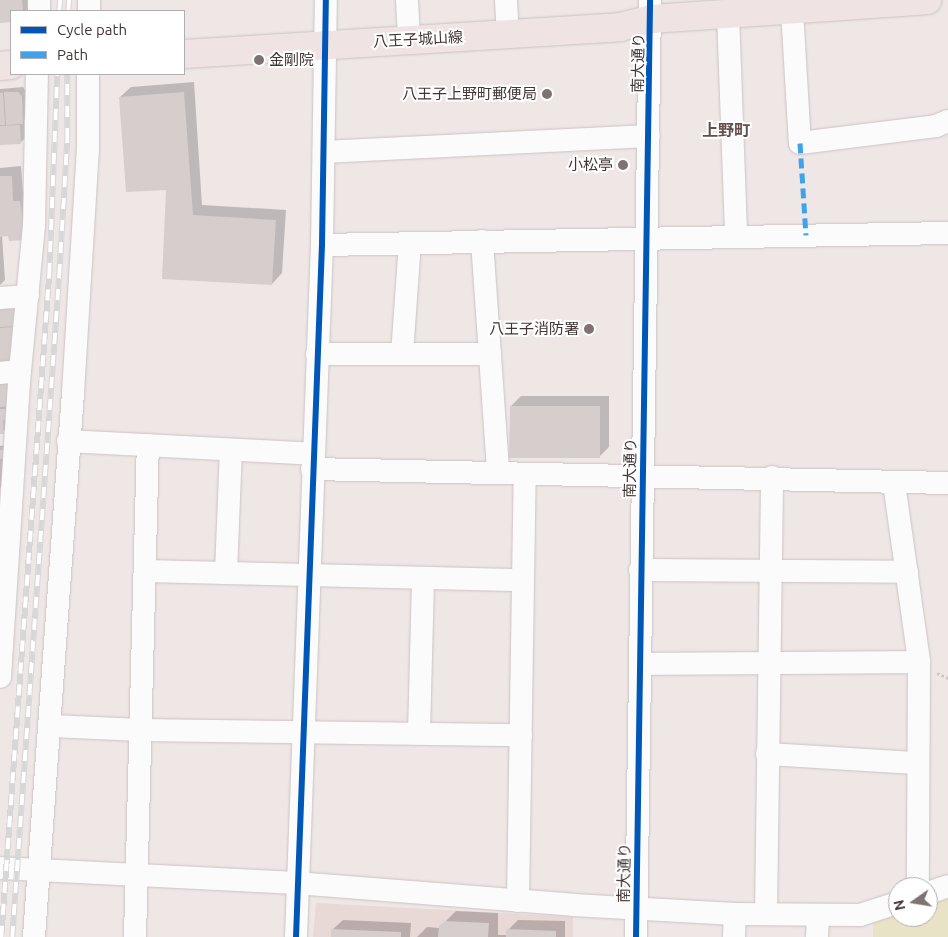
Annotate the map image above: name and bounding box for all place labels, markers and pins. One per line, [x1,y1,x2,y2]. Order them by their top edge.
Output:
place label: 金剛院 [269,51,314,69]
marker: 金剛院 [253,54,265,66]
place label: 八王子上野町郵便局 [402,85,537,103]
marker: 八王子上野町郵便局 [541,88,553,100]
place label: 小松亭 [568,156,613,174]
marker: 小松亭 [617,159,629,171]
place label: 八王子消防署 [489,320,579,338]
marker: 八王子消防署 [583,323,595,335]

